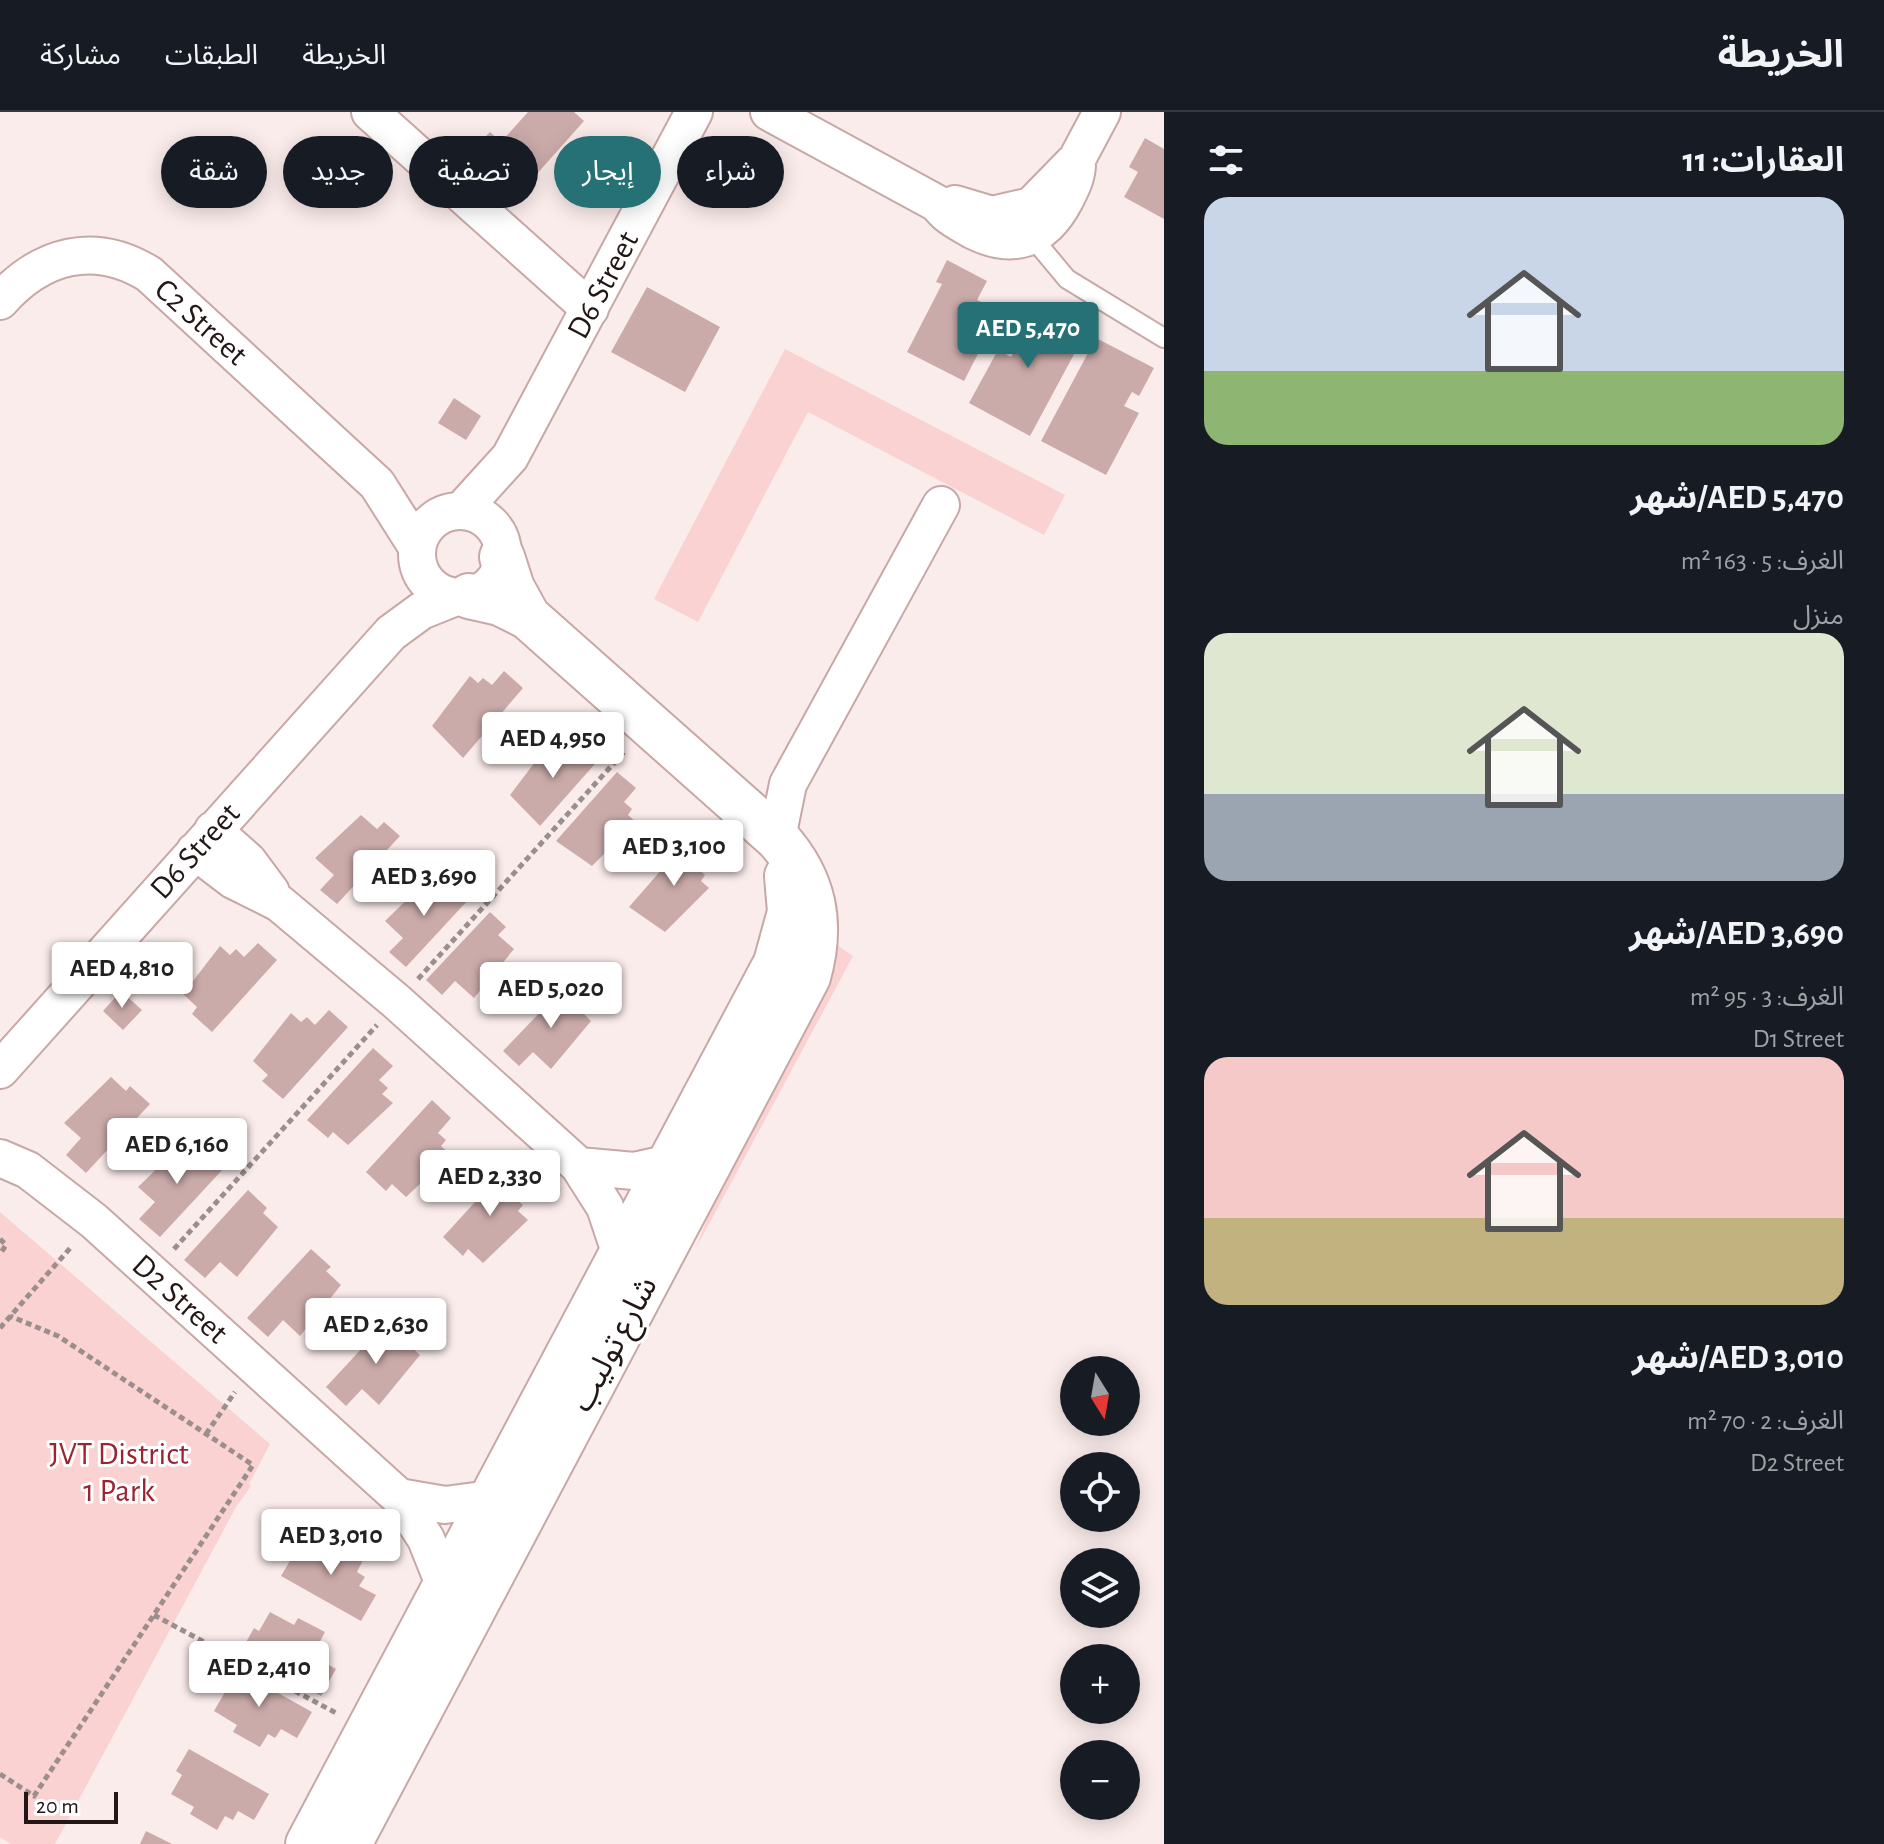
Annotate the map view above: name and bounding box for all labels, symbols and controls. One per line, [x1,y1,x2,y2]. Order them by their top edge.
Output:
text: الخريطة [1718,37,1844,75]
text: مشاركة [40,42,121,70]
text: الطبقات [165,42,258,70]
text: الخريطة [302,42,386,70]
chip: شقة [161,136,267,208]
chip: جديد [283,136,393,208]
chip: تصفية [409,136,538,208]
chip: إيجار [554,136,661,208]
chip: شراء [677,136,784,208]
icon: filters [1204,138,1248,182]
text: العقارات: 11 [1682,144,1844,178]
street label: D6 Street [562,226,644,344]
icon: home [1452,249,1596,393]
street label: C2 Street [149,273,253,371]
pin: AED 5,470 [936,302,1120,370]
text: AED 5,470 [976,315,1080,341]
text: AED 5,470/شهر [1630,481,1844,515]
text: الغرف: 5 · 163 m² [1681,548,1844,574]
text: منزل [1793,603,1844,629]
icon: home [1452,685,1596,829]
pin: AED 4,950 [461,712,645,780]
text: AED 4,950 [500,725,606,751]
street label: D6 Street [144,797,246,905]
pin: AED 3,100 [582,820,766,888]
text: AED 3,100 [622,833,726,859]
pin: AED 3,690 [332,850,516,918]
text: AED 3,690 [371,863,477,889]
text: AED 3,690/شهر [1629,917,1844,951]
pin: AED 4,810 [30,942,214,1010]
text: AED 4,810 [70,955,174,981]
pin: AED 5,020 [459,962,643,1030]
text: AED 5,020 [498,975,604,1001]
text: الغرف: 3 · 95 m² [1690,984,1844,1010]
text: D1 Street [1753,1026,1844,1052]
icon: home [1452,1109,1596,1253]
pin: AED 6,160 [85,1118,269,1186]
text: AED 6,160 [125,1131,229,1157]
pin: AED 2,330 [398,1150,582,1218]
text: AED 2,330 [438,1163,542,1189]
street label: D2 Street [126,1248,234,1350]
street label: شارع توليب [565,1271,669,1420]
pin: AED 2,630 [284,1298,468,1366]
text: AED 2,630 [323,1311,429,1337]
text: AED 3,010/شهر [1632,1341,1844,1375]
north arrow [1060,1356,1140,1436]
map controls [1060,1356,1140,1820]
text: الغرف: 2 · 70 m² [1687,1408,1844,1434]
park label: JVT District 1 Park [49,1438,189,1507]
text: D2 Street [1750,1450,1844,1476]
button: locate [1060,1452,1140,1532]
pin: AED 3,010 [239,1509,423,1577]
text: AED 3,010 [279,1522,383,1548]
button: layers [1060,1548,1140,1628]
pin: AED 2,410 [167,1641,351,1709]
button: + [1060,1644,1140,1724]
text: AED 2,410 [207,1654,311,1680]
button: − [1060,1740,1140,1820]
scale bar [24,1788,118,1824]
text: 20 m [36,1795,79,1817]

